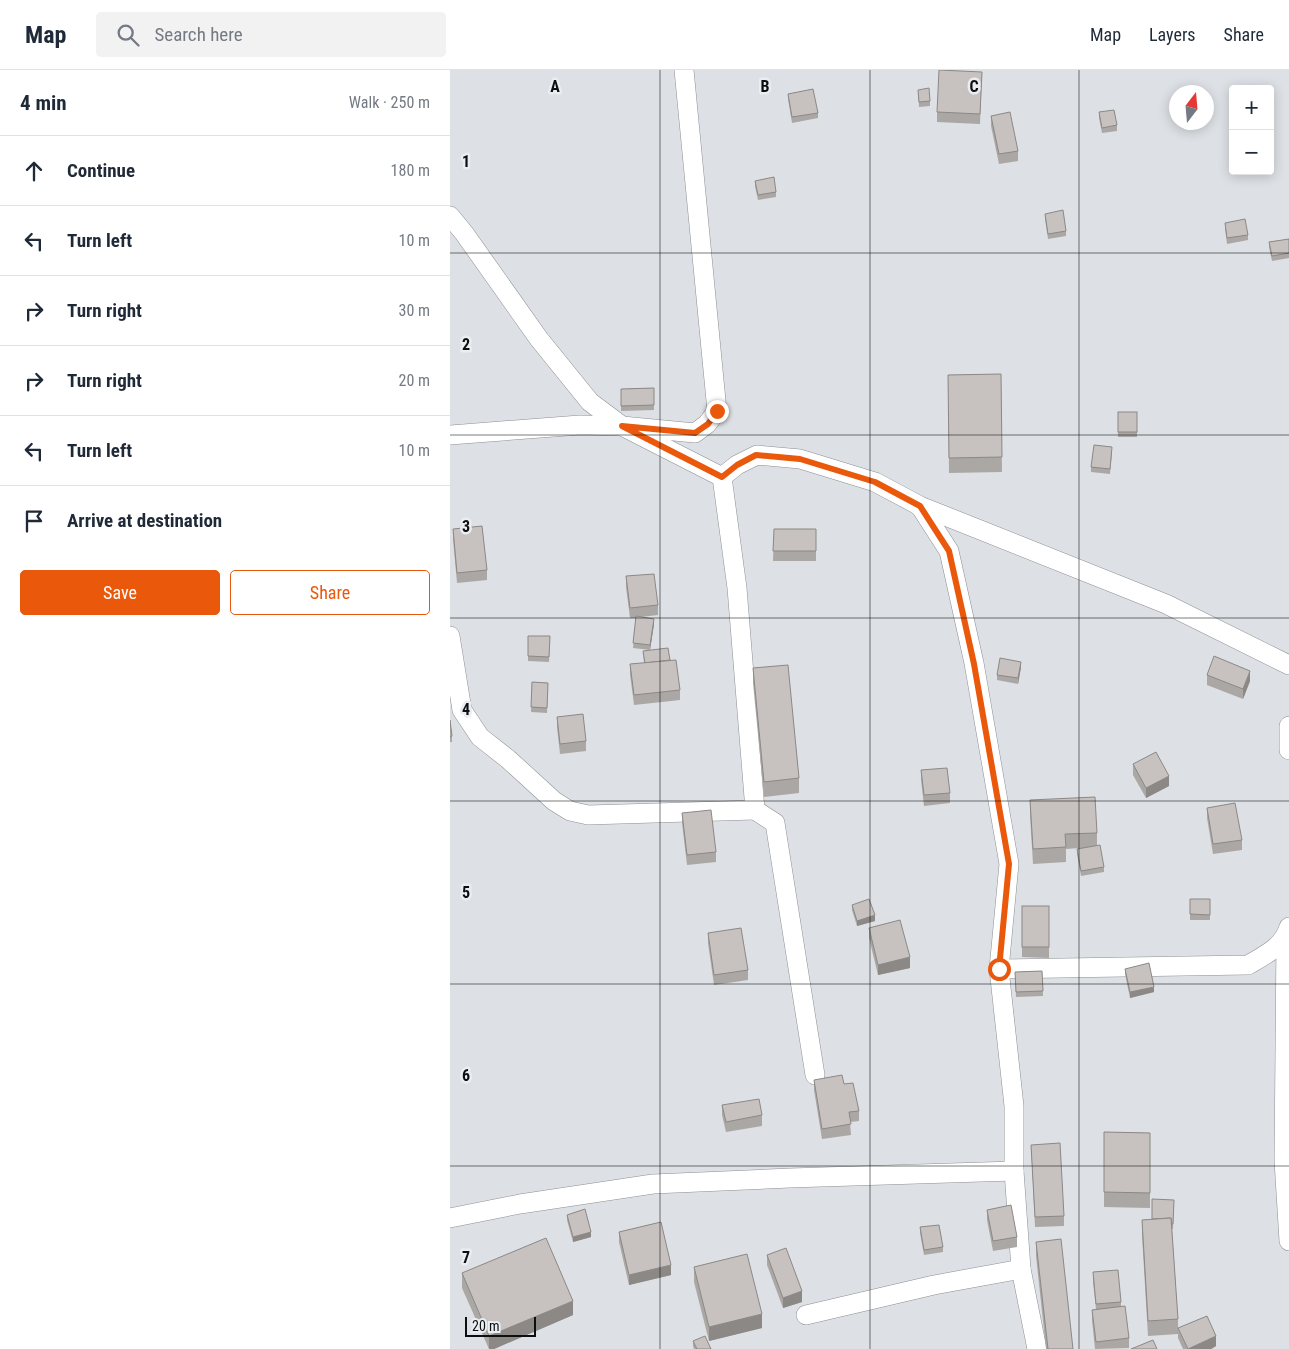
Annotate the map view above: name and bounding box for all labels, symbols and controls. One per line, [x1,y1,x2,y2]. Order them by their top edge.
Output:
search box [96,12,446,57]
text: Map [25,21,66,49]
icon: search [114,21,142,49]
text: Search here [154,23,243,46]
text: Map [1090,24,1121,45]
text: Layers [1149,24,1196,45]
text: Share [1224,24,1264,45]
text: A [550,77,560,96]
text: B [761,77,770,96]
text: C [969,77,979,96]
north arrow [1169,85,1214,130]
map controls [1229,85,1274,175]
button: + [1229,85,1274,130]
text: 4 min [20,91,67,115]
text: Walk · 250 m [349,93,430,112]
button: − [1229,130,1274,175]
text: 1 [462,152,470,171]
icon: ahead [20,157,48,185]
text: Continue [67,159,135,182]
text: 180 m [391,161,430,180]
icon: left [20,227,48,255]
text: Turn left [67,229,132,252]
text: 10 m [398,231,430,250]
icon: right [20,297,48,325]
text: Turn right [67,299,142,322]
text: 30 m [398,301,430,320]
text: 2 [462,335,470,354]
icon: right [20,367,48,395]
text: Turn right [67,369,142,392]
text: 20 m [398,371,430,390]
route end [706,400,729,423]
icon: left [20,437,48,465]
text: Turn left [67,439,132,462]
text: 10 m [398,441,430,460]
icon: arrive [20,507,48,535]
text: Arrive at destination [67,509,222,532]
text: 3 [462,517,470,536]
button: Save [20,570,220,615]
button: Share [230,570,430,615]
text: 4 [462,700,470,719]
text: 5 [462,883,470,902]
route start [988,958,1011,981]
text: 6 [462,1066,470,1085]
text: 7 [462,1248,470,1267]
scale bar [465,1314,536,1337]
text: 20 m [472,1318,500,1334]

